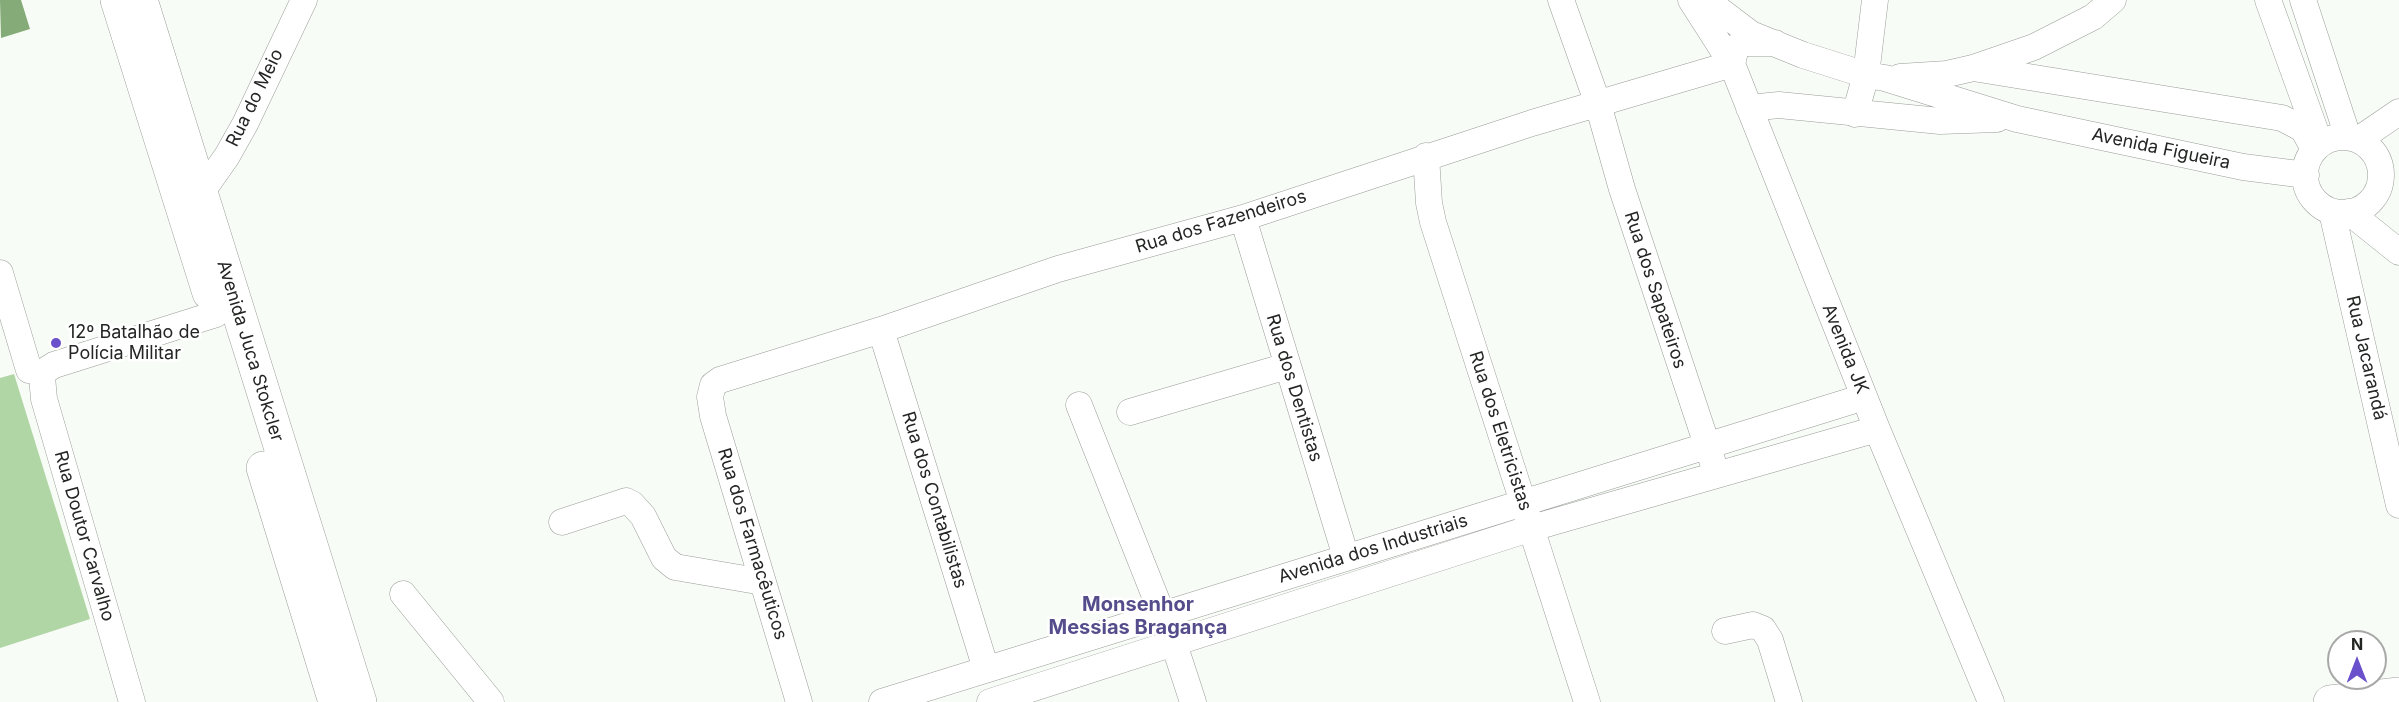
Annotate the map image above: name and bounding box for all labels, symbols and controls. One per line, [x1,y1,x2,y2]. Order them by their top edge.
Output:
street label: Rua do Meio [222,46,288,150]
street label: Avenida Figueira [2090,124,2232,174]
street label: Rua dos Fazendeiros [1133,186,1309,258]
street label: Rua dos Sapateiros [1619,209,1691,371]
street label: Avenida Juca Stokcler [212,258,288,444]
street label: Rua Jacarandá [2341,294,2391,422]
street label: Avenida JK [1817,301,1873,397]
street label: Rua dos Dentistas [1261,312,1327,464]
place label: 12º Batalhão de Polícia Militar [68,322,200,364]
marker: 12º Batalhão de Polícia Militar [49,336,63,350]
street label: Rua dos Eletricistas [1464,348,1536,514]
street label: Rua dos Contabilistas [897,409,971,591]
street label: Rua dos Farmacêuticos [713,446,791,642]
street label: Rua Doutor Carvalho [49,448,119,624]
street label: Avenida dos Industriais [1276,510,1470,588]
district label: Monsenhor Messias Bragança [1049,593,1227,640]
north arrow [2327,630,2387,690]
text: N [2351,634,2363,654]

